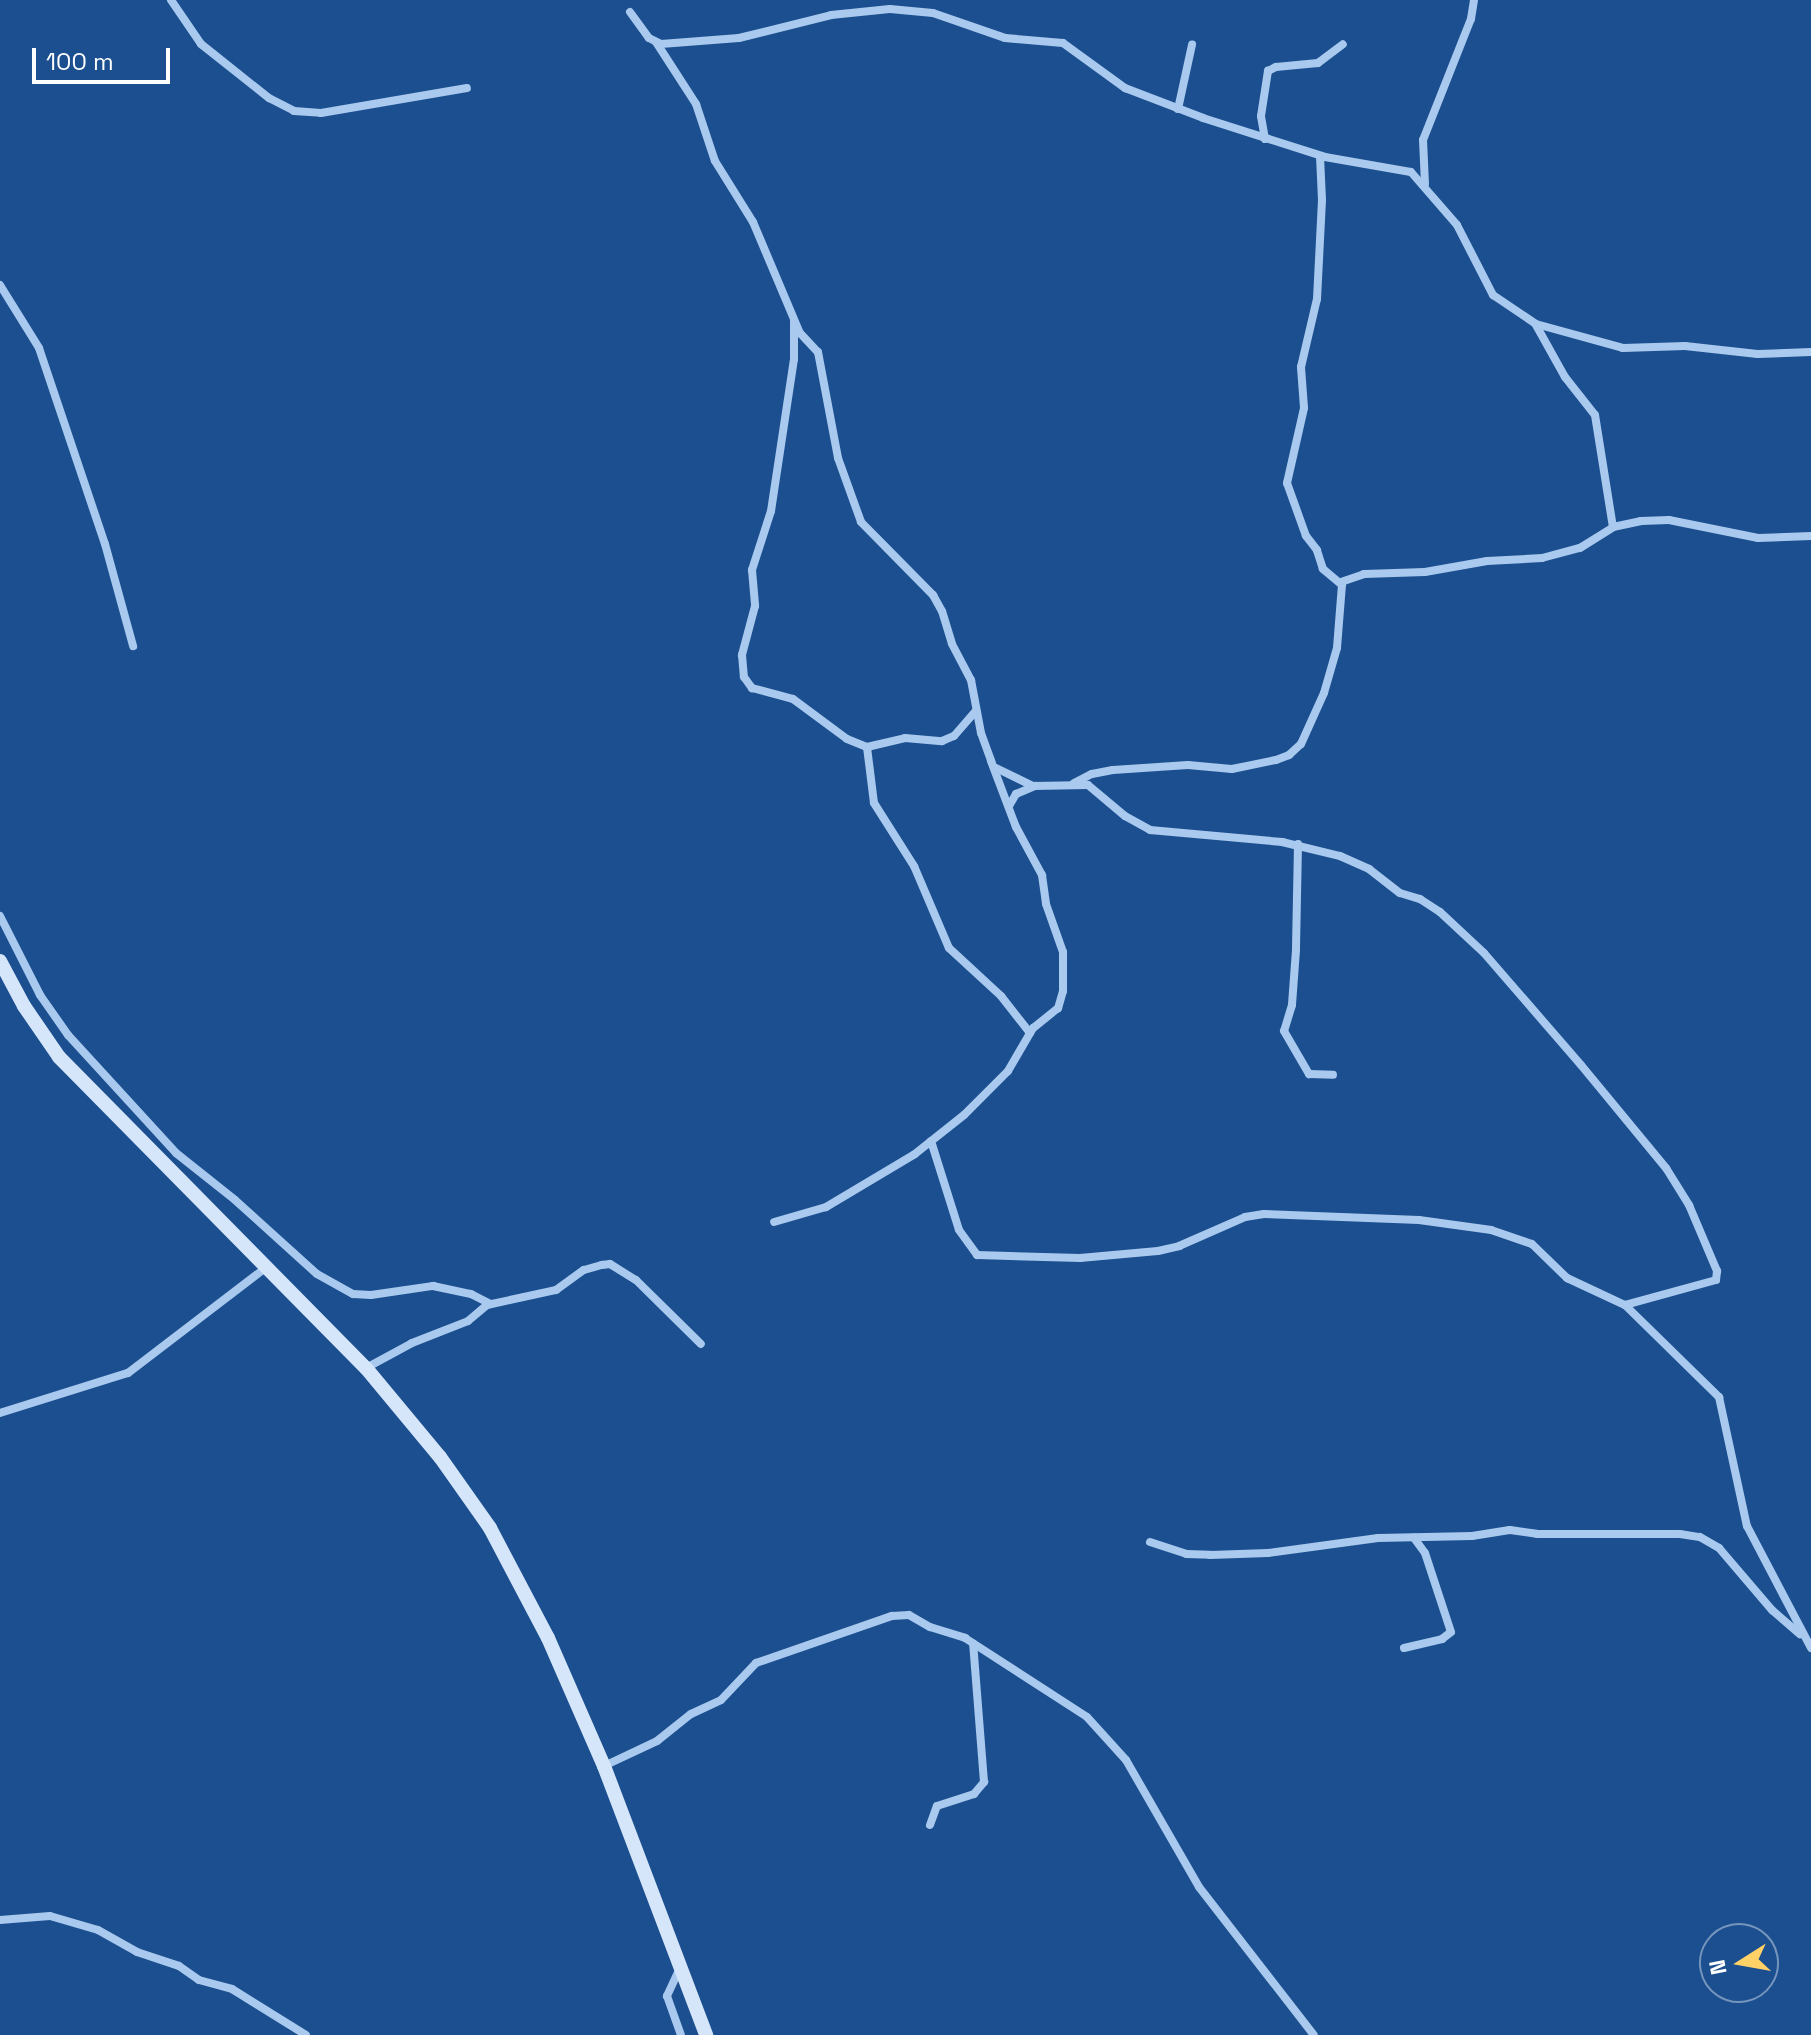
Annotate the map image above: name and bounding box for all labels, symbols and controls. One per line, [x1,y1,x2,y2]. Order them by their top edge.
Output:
scale bar [36,32,174,82]
text: 100 m [46,46,114,77]
north arrow [1699,1923,1779,2003]
text: N [1702,1957,1733,1977]

